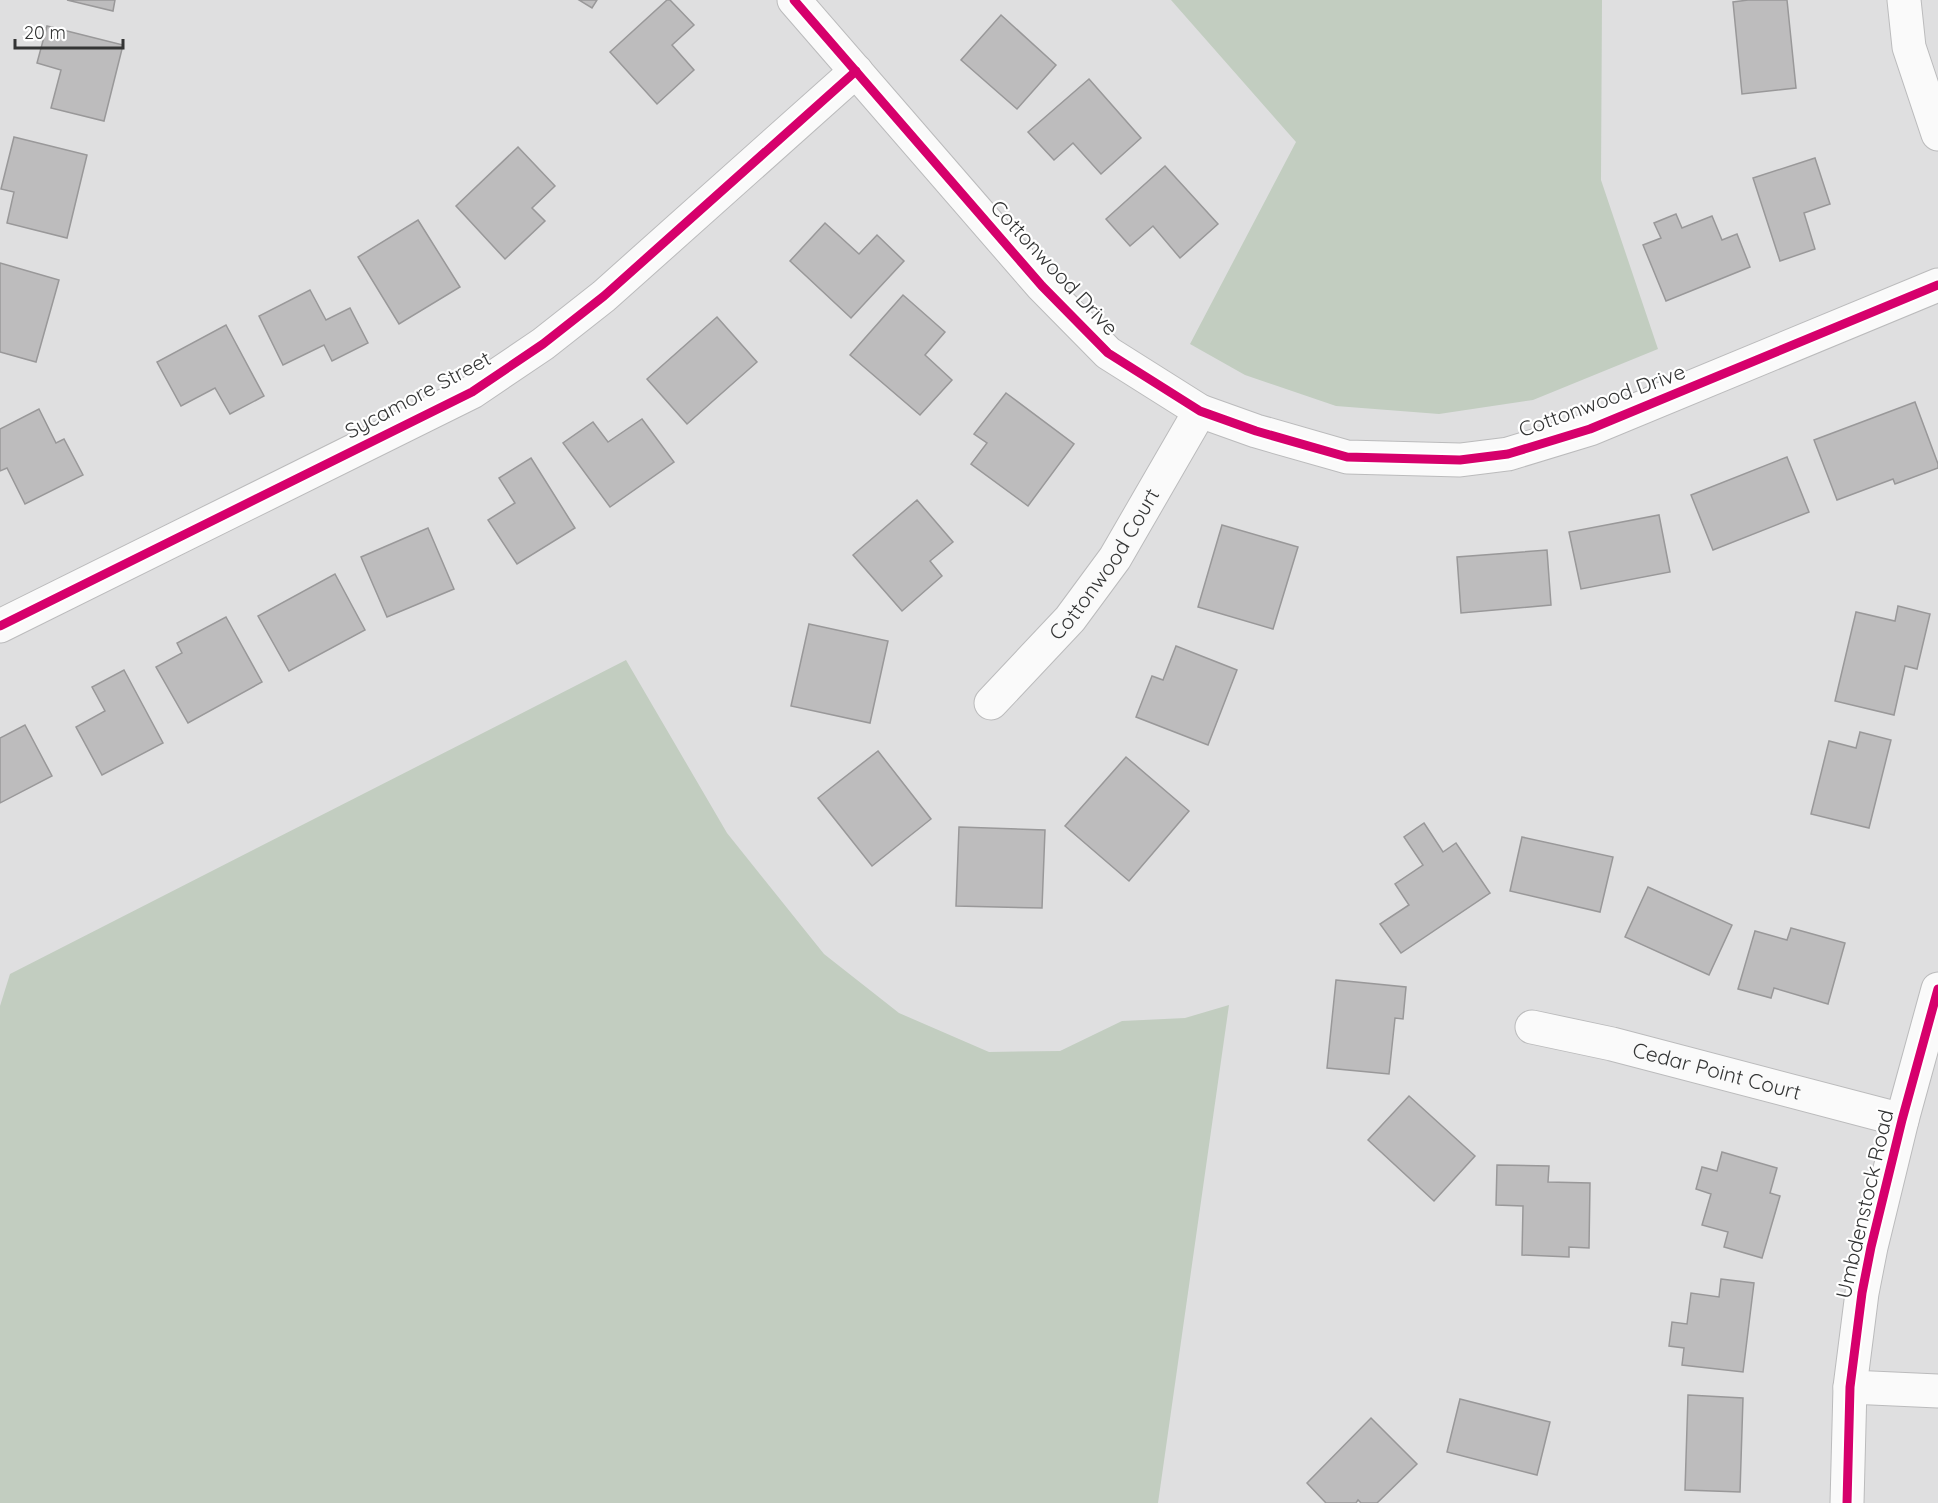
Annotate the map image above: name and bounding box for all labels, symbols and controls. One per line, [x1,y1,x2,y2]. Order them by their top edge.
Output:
scale bar [15,12,123,50]
text: 20 m [24,21,66,44]
street label: Cottonwood Drive [985,194,1124,340]
street label: Sycamore Street [340,345,495,444]
street label: Cottonwood Drive [1515,358,1689,442]
street label: Cottonwood Court [1043,483,1165,645]
street label: Cedar Point Court [1630,1036,1804,1105]
street label: Umbdenstock Road [1830,1107,1898,1301]

